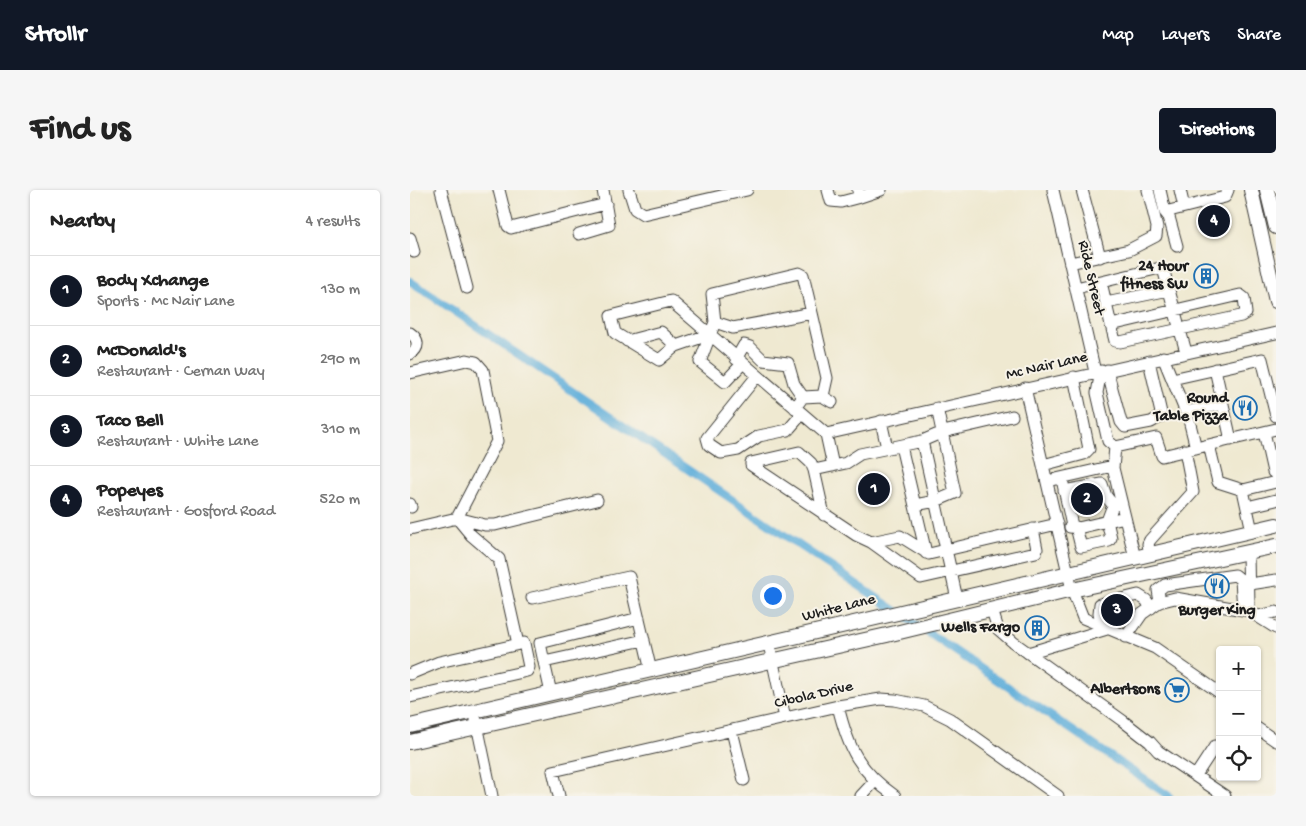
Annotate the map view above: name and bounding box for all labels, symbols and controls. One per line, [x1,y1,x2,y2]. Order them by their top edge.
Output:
text: Strollr [25,21,86,50]
text: Map [1102,25,1134,46]
text: Layers [1162,25,1209,46]
text: Share [1237,25,1281,46]
button: Directions [1159,108,1276,153]
text: Find us [30,110,130,151]
pin: 4 [1198,202,1230,240]
text: Nearby [50,210,115,235]
text: 4 results [305,213,360,232]
street label: Ride Street [1072,239,1108,319]
place label: 24 Hour fitness SW [1120,258,1190,295]
building icon: 24 Hour fitness SW [1193,263,1219,289]
text: Body Xchange [97,270,208,293]
text: 1 [63,281,69,300]
text: 130 m [321,281,360,300]
text: Sports · Mc Nair Lane [97,293,234,312]
text: McDonald's [97,340,186,363]
street label: Mc Nair Lane [1004,348,1090,386]
text: 2 [62,351,70,370]
text: 290 m [320,351,360,370]
text: Restaurant · Cernan Way [97,363,265,382]
place label: Round Table Pizza [1152,390,1230,427]
restaurant icon: Round Table Pizza [1232,395,1258,421]
text: Taco Bell [97,410,164,433]
text: 3 [62,421,70,440]
text: 310 m [321,421,360,440]
text: Restaurant · White Lane [97,433,259,452]
pin: 1 [858,470,890,508]
text: Popeyes [97,480,163,503]
pin: 2 [1071,480,1103,518]
text: 4 [62,491,70,510]
text: 520 m [320,491,360,510]
text: Restaurant · Gosford Road [97,503,275,522]
restaurant icon: Burger King [1204,573,1230,599]
your location [760,583,786,609]
street label: White Lane [800,591,878,627]
pin: 3 [1101,591,1133,629]
place label: Burger King [1177,602,1256,621]
building icon: Wells Fargo [1024,615,1050,641]
place label: Wells Fargo [940,619,1021,638]
map controls [1216,646,1261,781]
button: + [1216,646,1261,691]
supermarket icon: Albertsons [1164,677,1190,703]
street label: Cibola Drive [773,678,856,714]
place label: Albertsons [1089,681,1161,700]
button: − [1216,691,1261,736]
button: locate [1216,736,1261,781]

